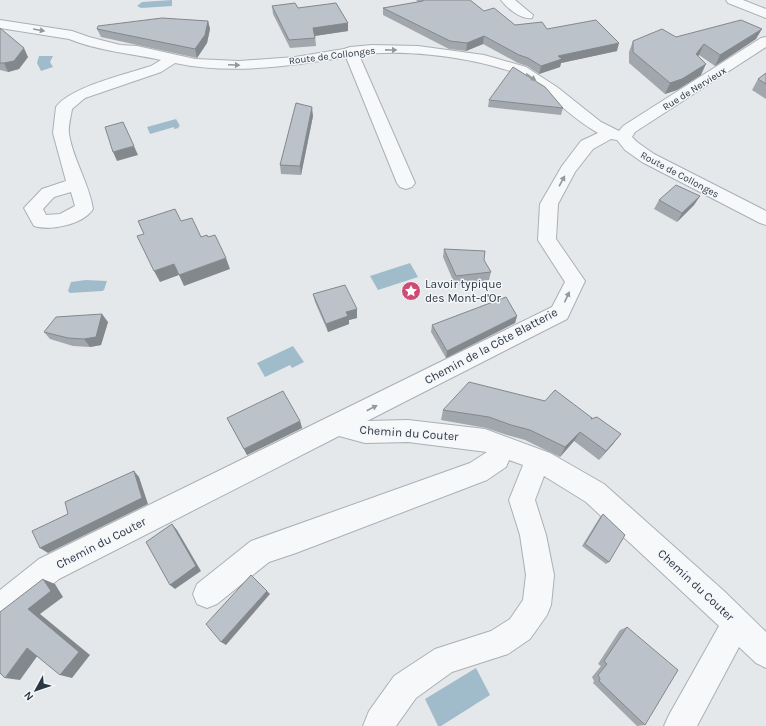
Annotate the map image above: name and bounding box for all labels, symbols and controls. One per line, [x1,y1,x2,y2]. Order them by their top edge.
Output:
one-way arrow [32,27,45,33]
street label: Route de Collonges [288,45,376,67]
one-way arrow [385,46,397,53]
one-way arrow [228,61,240,68]
street label: Rue de Nervieux [660,64,729,113]
one-way arrow [526,73,536,81]
street label: Route de Collonges [638,149,721,201]
one-way arrow [558,175,565,187]
place label: Lavoir typique des Mont-d'Or [425,277,502,305]
place icon: Lavoir typique des Mont-d'Or [400,280,422,302]
one-way arrow [564,291,570,303]
street label: Chemin de la Côte Blatterie [422,305,560,387]
one-way arrow [366,404,378,411]
street label: Chemin du Couter [359,423,460,443]
street label: Chemin du Couter [54,514,149,572]
street label: Chemin du Couter [655,546,737,624]
north arrow [16,670,56,710]
text: N [21,689,36,703]

